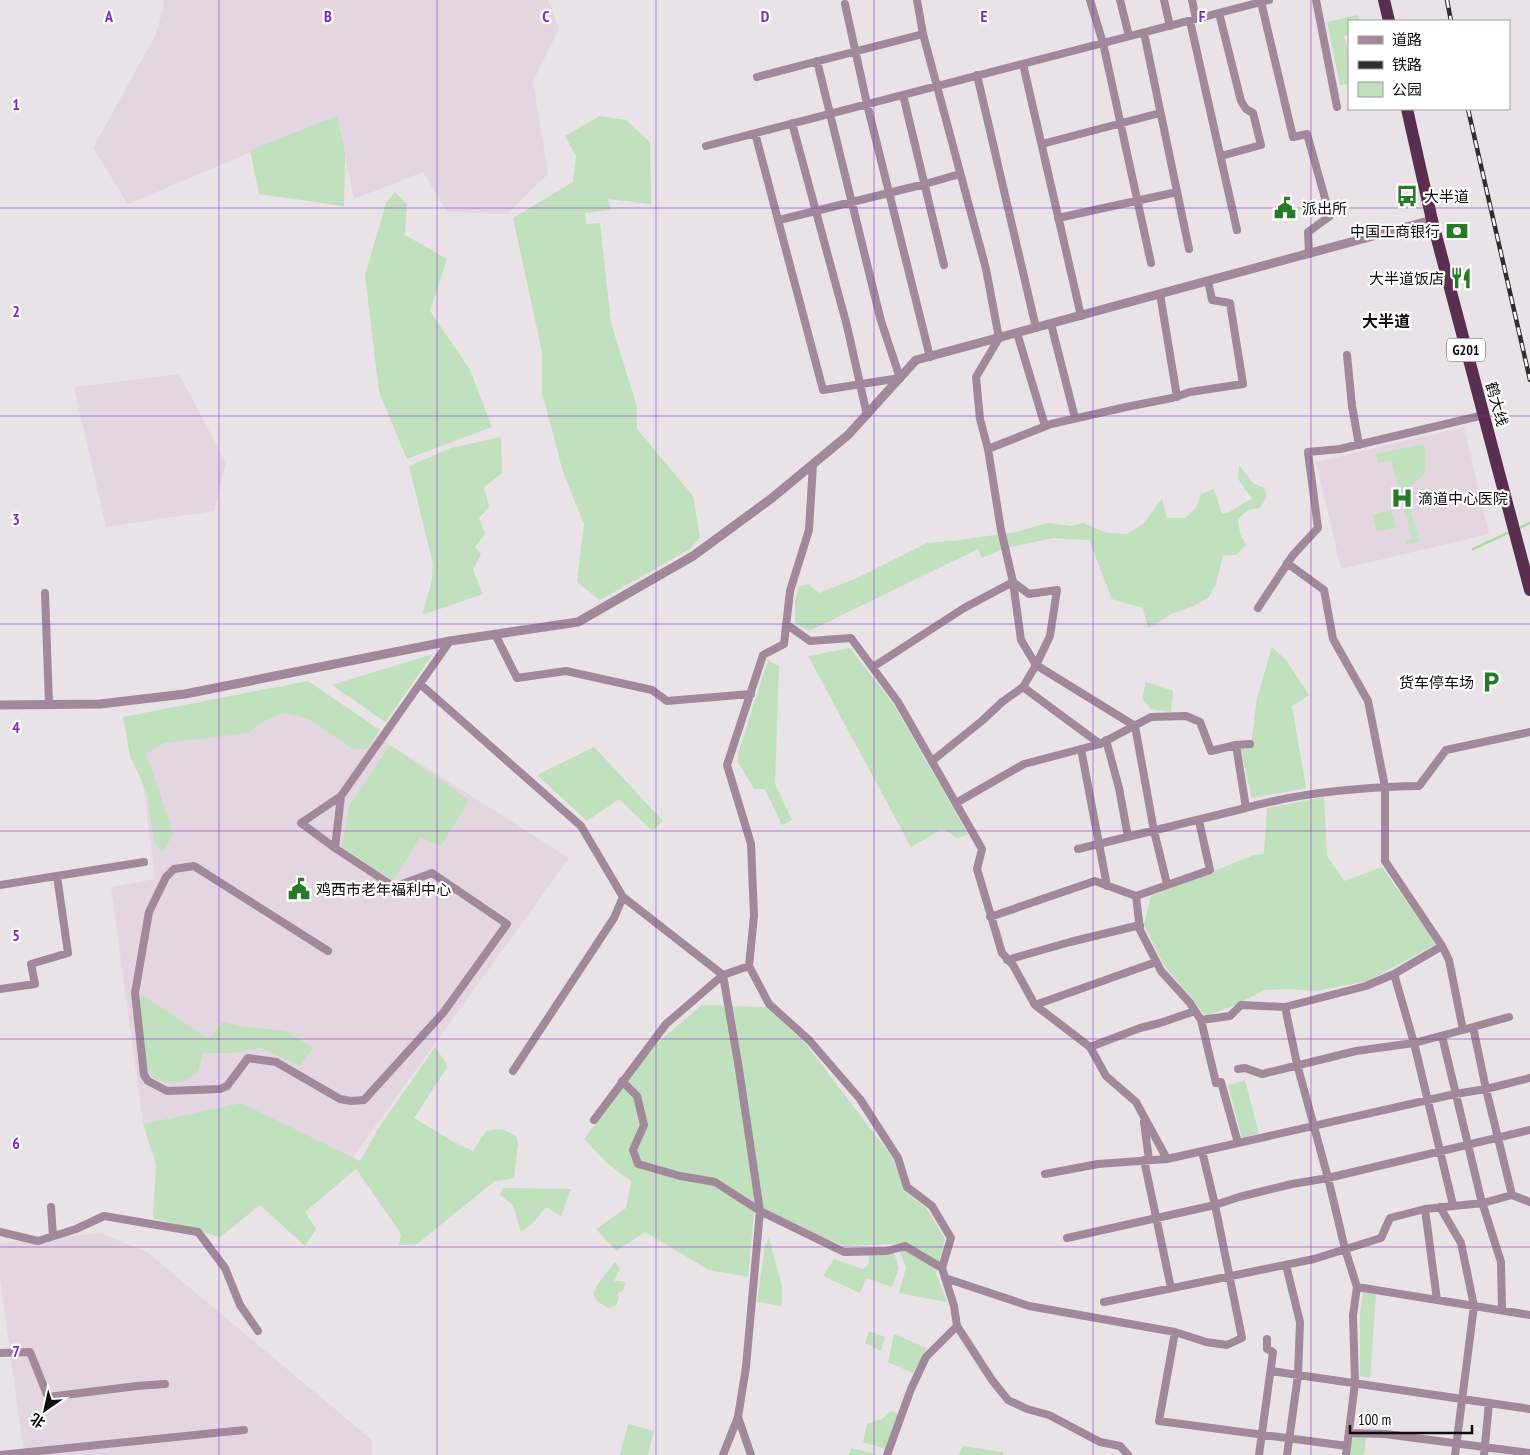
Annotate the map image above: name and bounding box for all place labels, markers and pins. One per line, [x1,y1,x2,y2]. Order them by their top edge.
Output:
bus stop icon: 大半道 [1394,183,1420,209]
place label: 大半道 [1424,187,1469,206]
public building icon: 派出所 [1272,195,1298,221]
place label: 派出所 [1302,199,1347,218]
bank icon: 中国工商银行 [1444,218,1470,244]
place label: 中国工商银行 [1350,222,1440,241]
restaurant icon: 大半道饭店 [1448,265,1474,291]
place label: 大半道饭店 [1369,269,1444,288]
hospital icon: 滴道中心医院 [1389,485,1415,511]
place label: 滴道中心医院 [1418,489,1508,508]
parking icon: 货车停车场 [1478,669,1504,695]
place label: 货车停车场 [1399,673,1474,692]
public building icon: 鸡西市老年福利中心 [286,876,312,902]
place label: 鸡西市老年福利中心 [316,880,451,899]

